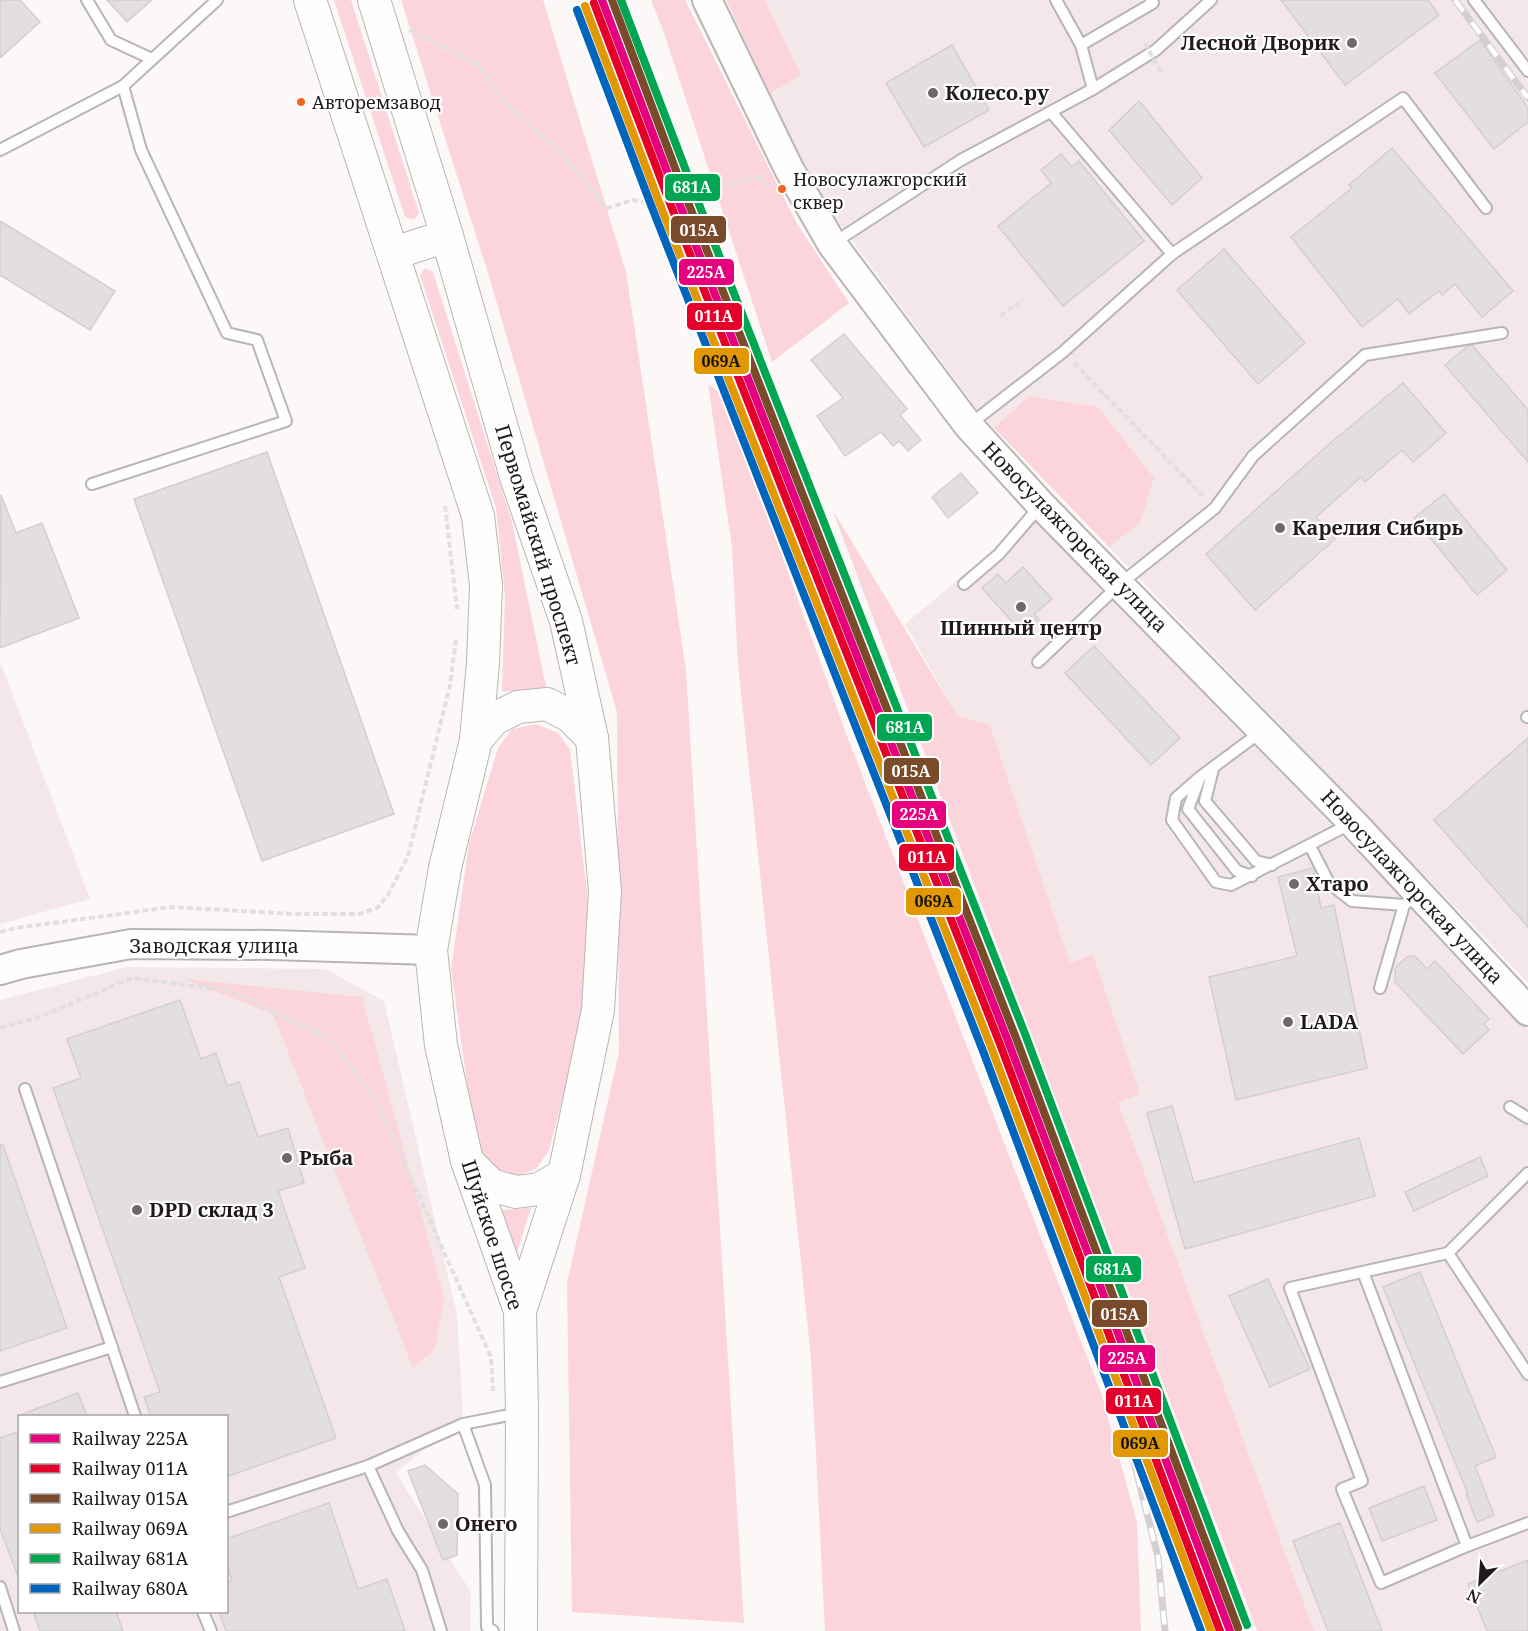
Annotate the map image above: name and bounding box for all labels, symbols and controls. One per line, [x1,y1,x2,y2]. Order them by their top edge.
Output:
place label: Лесной Дворик [1181,29,1341,56]
marker: Лесной Дворик [1345,36,1359,50]
place label: Колесо.ру [945,79,1050,106]
marker: Колесо.ру [926,86,940,100]
place label: Авторемзавод [312,90,441,114]
marker: Авторемзавод [295,96,307,108]
place label: Новосулажгорский сквер [793,167,967,214]
line badge: 681А [664,173,721,202]
text: 681А [672,176,712,198]
marker: Новосулажгорский сквер [776,183,788,195]
line badge: 015А [670,215,727,244]
text: 015А [679,219,719,241]
line badge: 225А [678,258,735,286]
text: 225А [686,261,726,283]
line badge: 011А [686,302,743,331]
text: 011А [694,305,734,327]
line badge: 069А [693,347,750,375]
text: 069А [701,350,741,372]
street label: Первомайский проспект [489,421,588,669]
street label: Новосулажгорская улица [977,435,1174,638]
place label: Карелия Сибирь [1292,514,1463,541]
marker: Карелия Сибирь [1273,521,1287,535]
marker: Шинный центр [1014,600,1028,614]
place label: Шинный центр [940,614,1102,641]
line badge: 681А [876,713,933,742]
text: 681А [885,716,925,738]
line badge: 015А [883,757,940,785]
text: 015А [891,760,931,782]
street label: Новосулажгорская улица [1315,784,1510,990]
line badge: 225А [891,800,947,829]
text: 225А [899,803,939,825]
line badge: 011А [898,843,955,872]
text: 011А [907,846,947,868]
place label: Хтаро [1306,870,1369,897]
marker: Хтаро [1287,877,1301,891]
line badge: 069А [905,887,962,916]
text: 069А [914,890,954,912]
street label: Заводская улица [129,932,299,959]
place label: LADA [1300,1008,1359,1035]
marker: LADA [1281,1015,1295,1029]
place label: Рыба [299,1144,353,1171]
marker: Рыба [280,1151,294,1165]
street label: Шуйское шоссе [455,1156,529,1313]
place label: DPD склад 3 [149,1196,274,1223]
marker: DPD склад 3 [130,1203,144,1217]
line badge: 681А [1085,1255,1142,1283]
text: 681А [1093,1258,1133,1280]
line badge: 015А [1091,1299,1148,1328]
text: 015А [1100,1303,1140,1325]
line badge: 225А [1099,1344,1156,1373]
text: 225А [1107,1347,1147,1369]
line badge: 011А [1105,1387,1162,1415]
text: 011А [1114,1390,1154,1412]
legend [18,1415,228,1613]
text: Railway 225А [72,1426,189,1450]
line badge: 069А [1112,1429,1169,1458]
text: 069А [1120,1432,1160,1454]
text: Railway 011А [72,1456,189,1480]
text: Railway 015А [72,1486,189,1510]
place label: Онего [455,1510,517,1537]
text: Railway 069А [72,1516,189,1540]
marker: Онего [436,1517,450,1531]
text: Railway 681А [72,1546,189,1570]
north arrow [1450,1553,1510,1613]
text: Railway 680А [72,1576,189,1600]
text: N [1463,1584,1484,1609]

